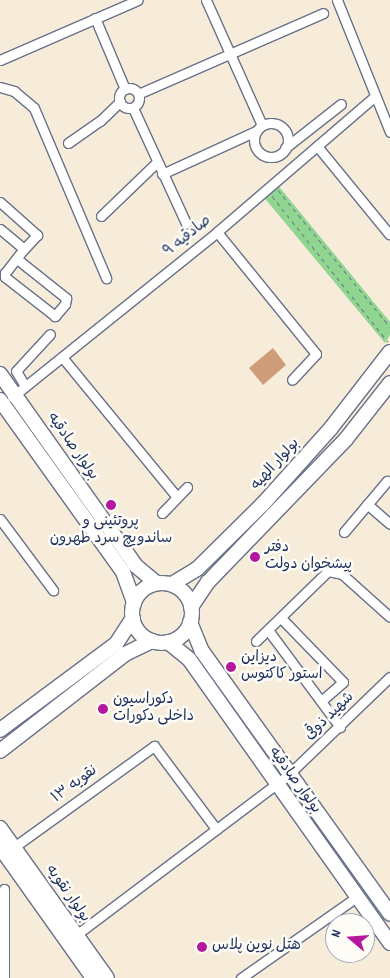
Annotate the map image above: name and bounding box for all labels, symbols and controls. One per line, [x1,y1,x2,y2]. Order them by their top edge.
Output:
street label: صادقیه ۹ [161,212,215,262]
street label: بولوار صادقیه [42,410,102,484]
street label: بولوار الهیه [248,435,304,495]
marker: پروتئینی و ساندویچ سرد طهرون [105,499,117,511]
place label: پروتئینی و ساندویچ سرد طهرون [50,513,172,548]
place label: دفتر پیشخوان دولت [265,539,352,574]
marker: دفتر پیشخوان دولت [249,551,261,563]
place label: دیزاین استور کاکتوس [241,649,322,684]
marker: دیزاین استور کاکتوس [225,661,237,673]
street label: شهید ذوقی [302,689,358,745]
place label: دکوراسیون داخلی دکورات [113,691,194,726]
marker: دکوراسیون داخلی دکورات [97,703,109,715]
street label: بولوار صادقیه [264,744,324,818]
street label: نقویه ۱۳ [48,762,102,808]
street label: بولوار نقویه [41,862,93,926]
north arrow [325,913,375,963]
text: N [326,927,347,940]
place label: هتل نوین پلاس [212,938,301,956]
marker: هتل نوین پلاس [196,941,208,953]

